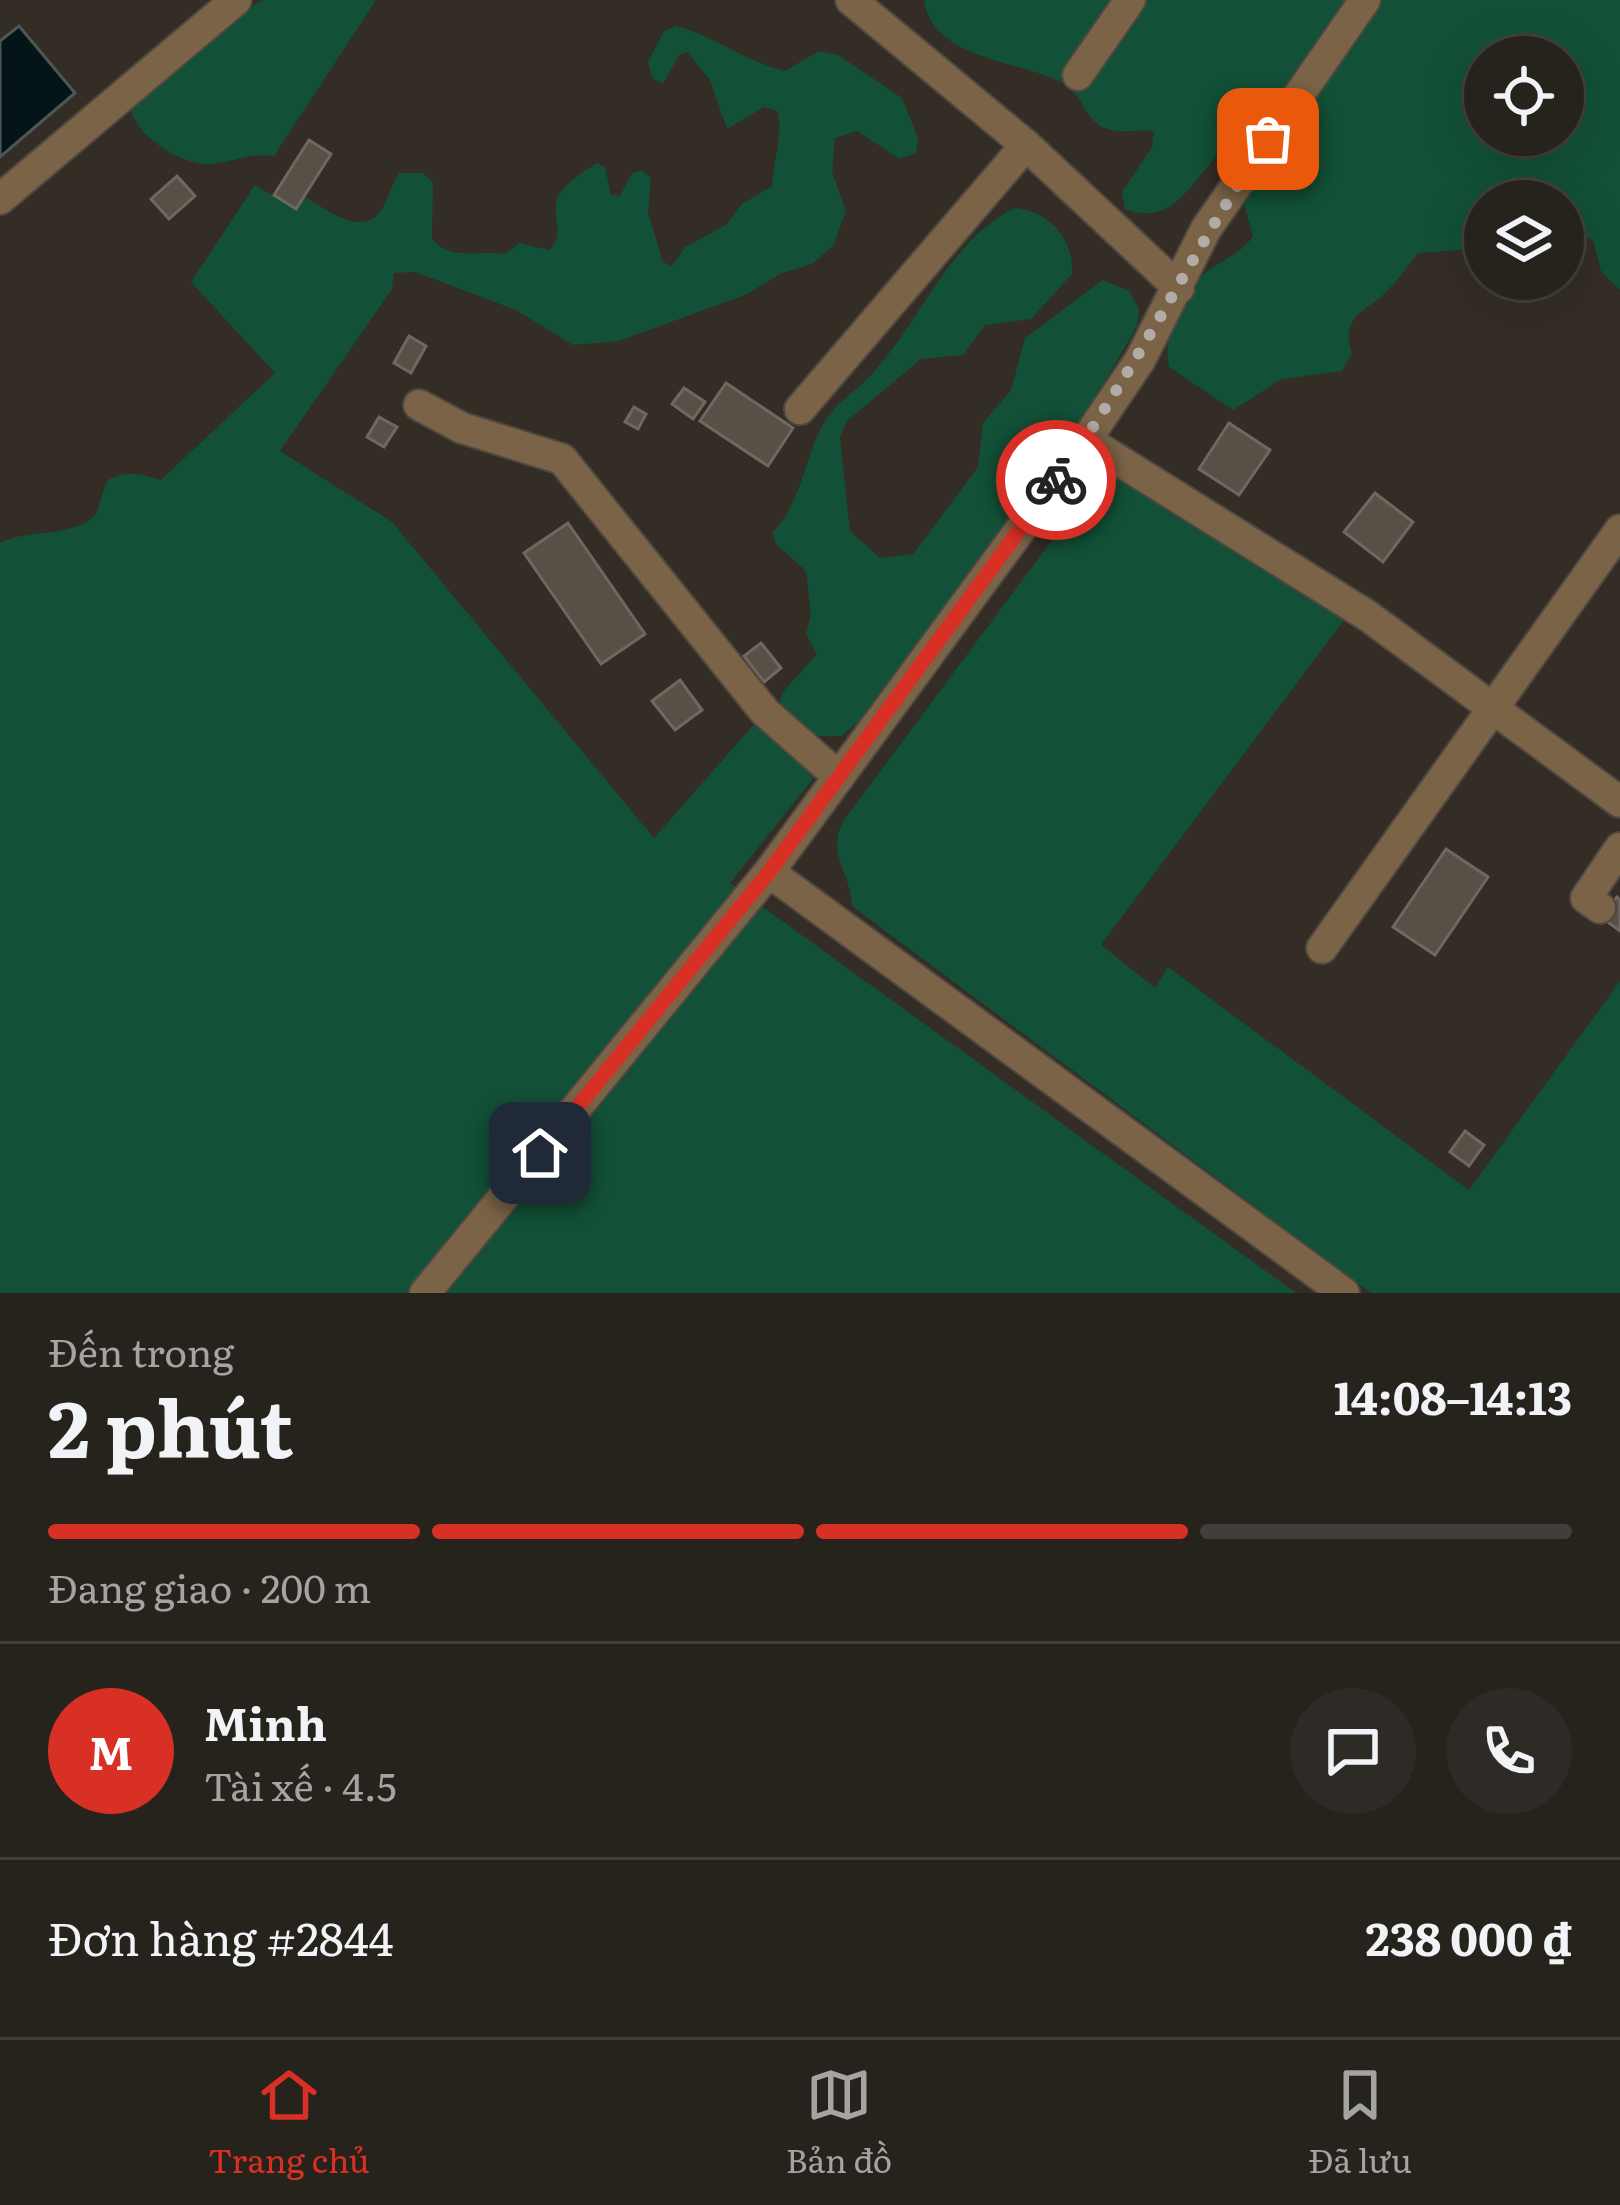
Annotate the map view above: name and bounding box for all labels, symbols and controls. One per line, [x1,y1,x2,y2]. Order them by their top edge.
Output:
map controls [1464,36,1584,300]
button: locate [1464,36,1584,156]
pin [1217,88,1319,190]
icon: bag [1235,106,1301,172]
button: layers [1464,180,1584,300]
courier [996,420,1116,540]
icon: bike [1023,447,1089,513]
pin [489,1102,591,1204]
icon: home [507,1120,573,1186]
text: Đến trong [48,1321,234,1379]
text: 14:08–14:13 [1334,1362,1572,1429]
text: 2 phút [48,1366,294,1482]
text: Đang giao · 200 m [48,1557,371,1615]
text: Minh [204,1688,327,1755]
button: chat [1290,1688,1416,1814]
button: phone [1446,1688,1572,1814]
text: M [89,1717,133,1784]
text: Tài xế · 4.5 [204,1755,397,1813]
text: Đơn hàng #2844 [48,1903,393,1970]
text: 238 000 ₫ [1366,1903,1572,1970]
tab: Trang chủ [208,2062,370,2183]
tab: Bản đồ [786,2062,892,2183]
tab: Đã lưu [1308,2062,1412,2183]

